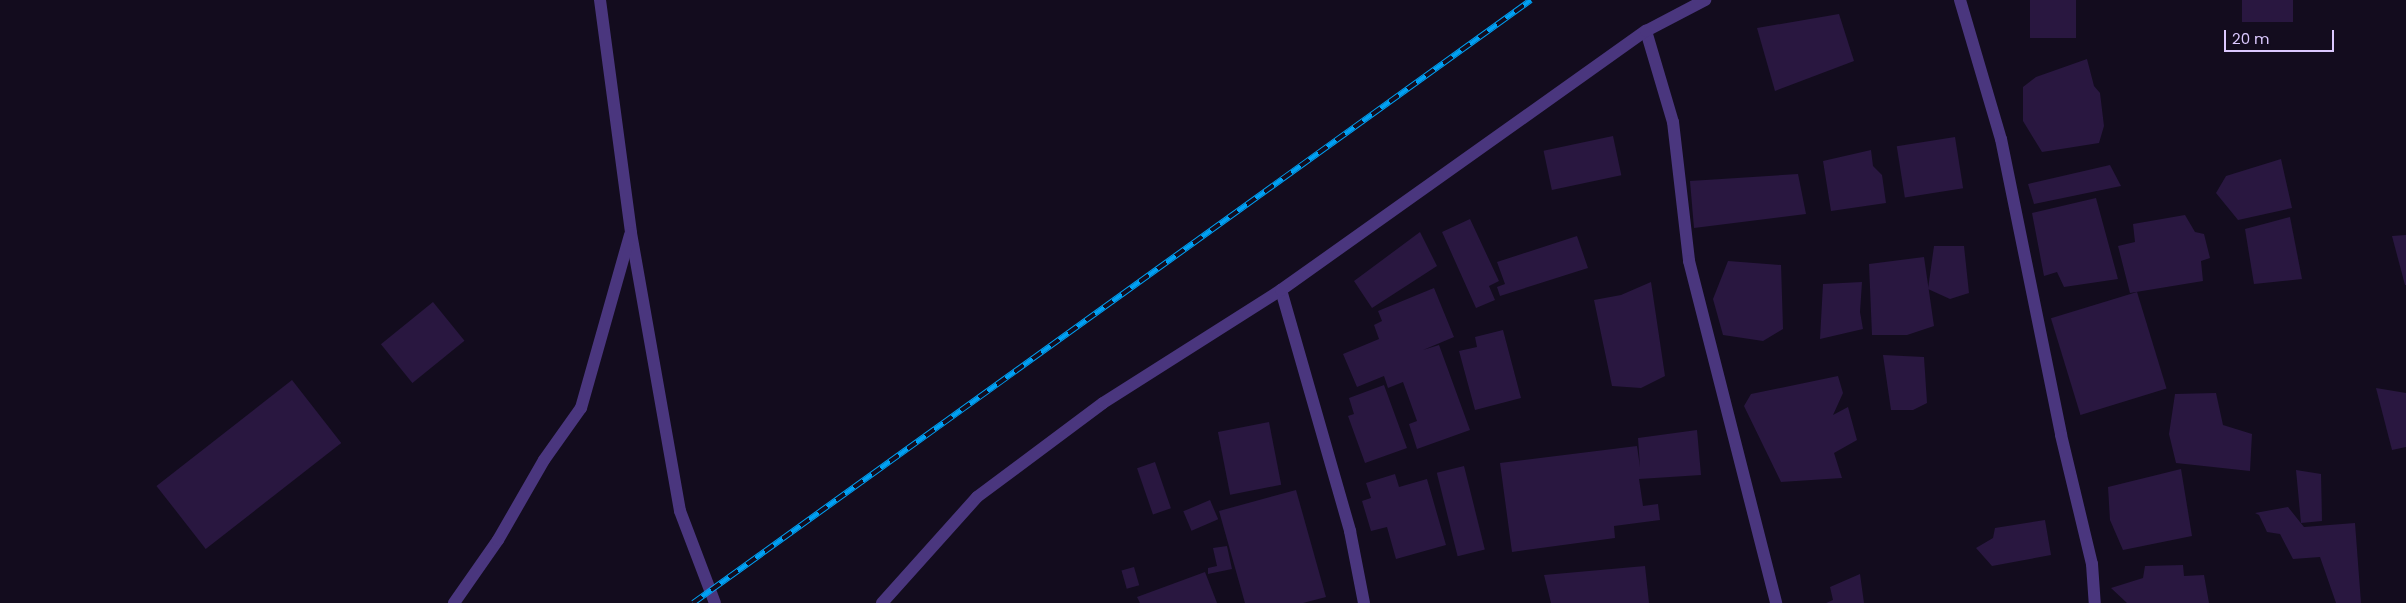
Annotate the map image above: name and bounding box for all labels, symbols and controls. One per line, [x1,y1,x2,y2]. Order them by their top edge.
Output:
scale bar [2226,20,2336,52]
text: 20 m [2232,28,2270,49]

